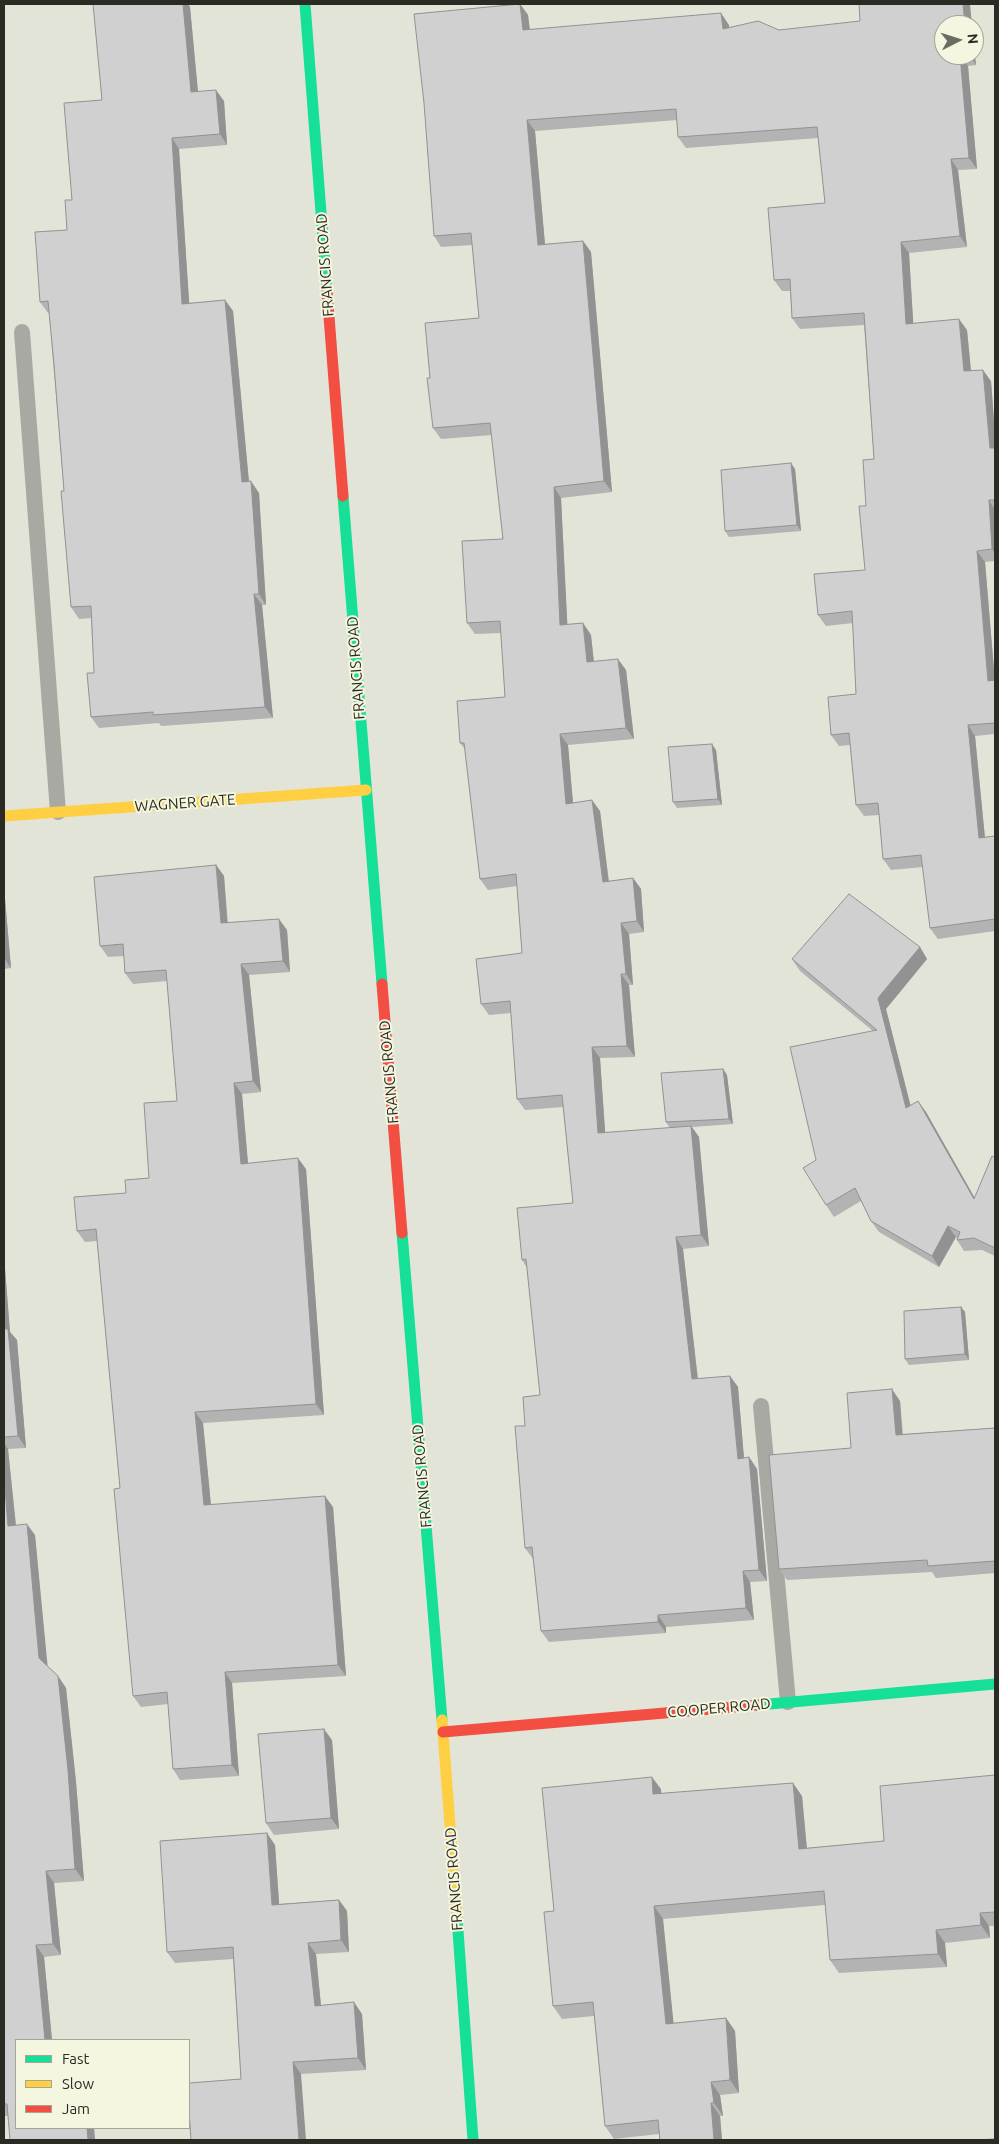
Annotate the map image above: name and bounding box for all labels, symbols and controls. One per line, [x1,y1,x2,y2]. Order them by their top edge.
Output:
north arrow [934,15,984,65]
text: N [965,33,981,45]
street label: FRANCIS ROAD [312,213,338,317]
street label: FRANCIS ROAD [343,616,369,720]
street label: WAGNER GATE [134,791,236,815]
street label: FRANCIS ROAD [376,1020,402,1124]
street label: FRANCIS ROAD [409,1424,435,1528]
street label: COOPER ROAD [667,1695,771,1721]
street label: FRANCIS ROAD [441,1827,467,1931]
legend [15,2039,190,2129]
text: Fast [62,2050,89,2067]
text: Slow [62,2075,94,2092]
text: Jam [62,2100,90,2117]

